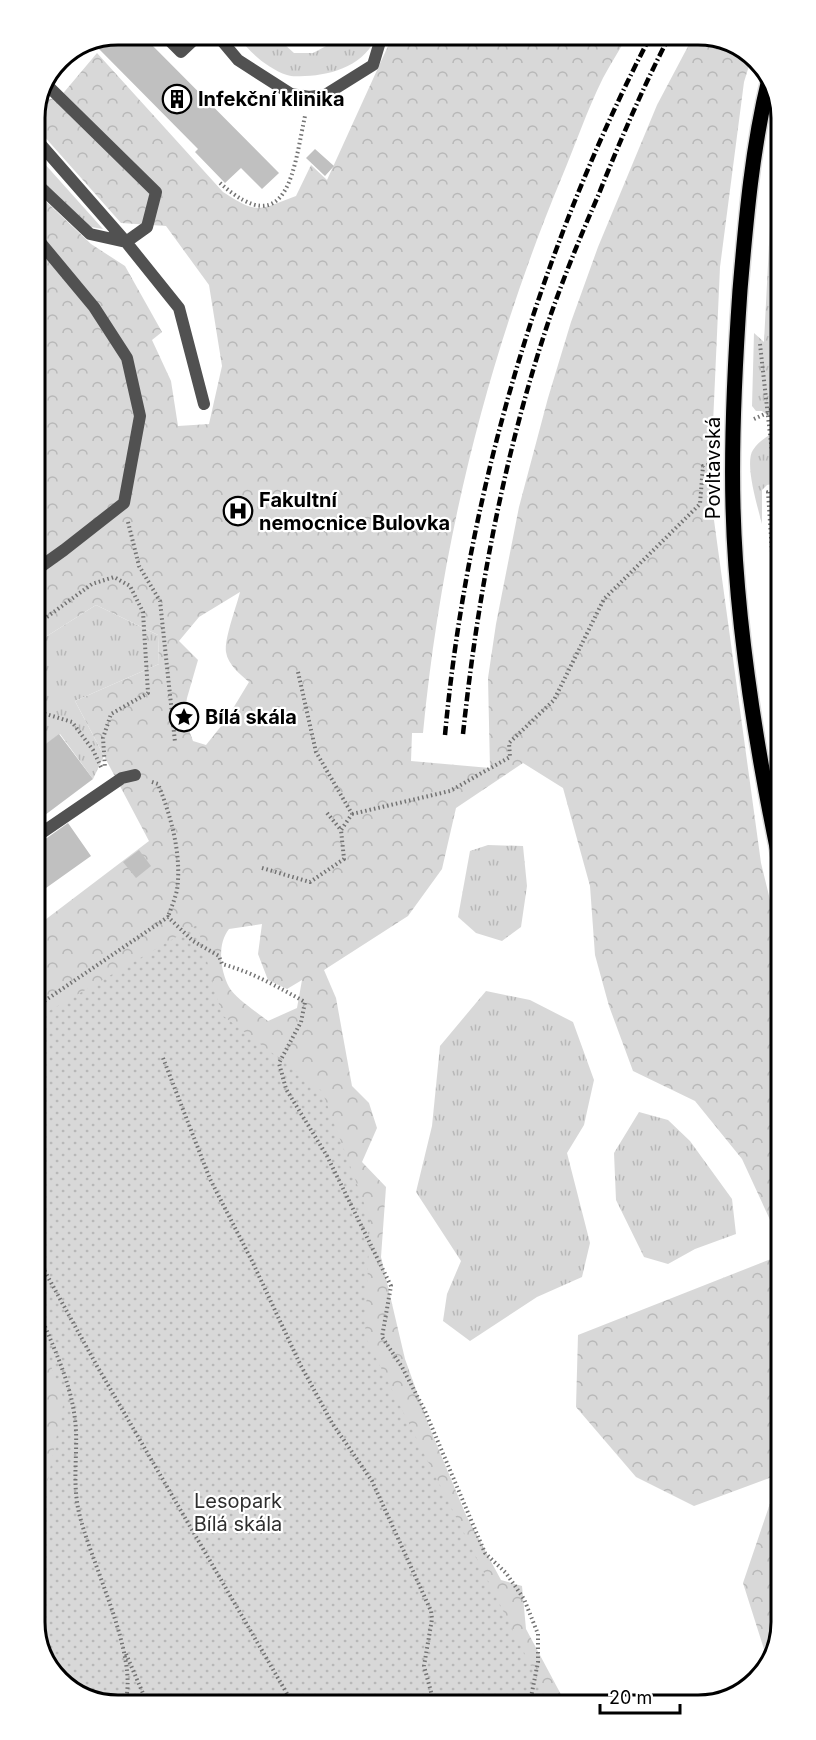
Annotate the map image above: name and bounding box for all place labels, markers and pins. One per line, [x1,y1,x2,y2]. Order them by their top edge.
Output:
building icon: Infekční klinika [161,83,193,115]
place label: Infekční klinika [198,87,345,111]
place label: Fakultní nemocnice Bulovka [259,488,450,535]
hospital icon: Fakultní nemocnice Bulovka [222,495,254,527]
place icon: Bílá skála [168,701,200,733]
place label: Bílá skála [205,705,297,729]

